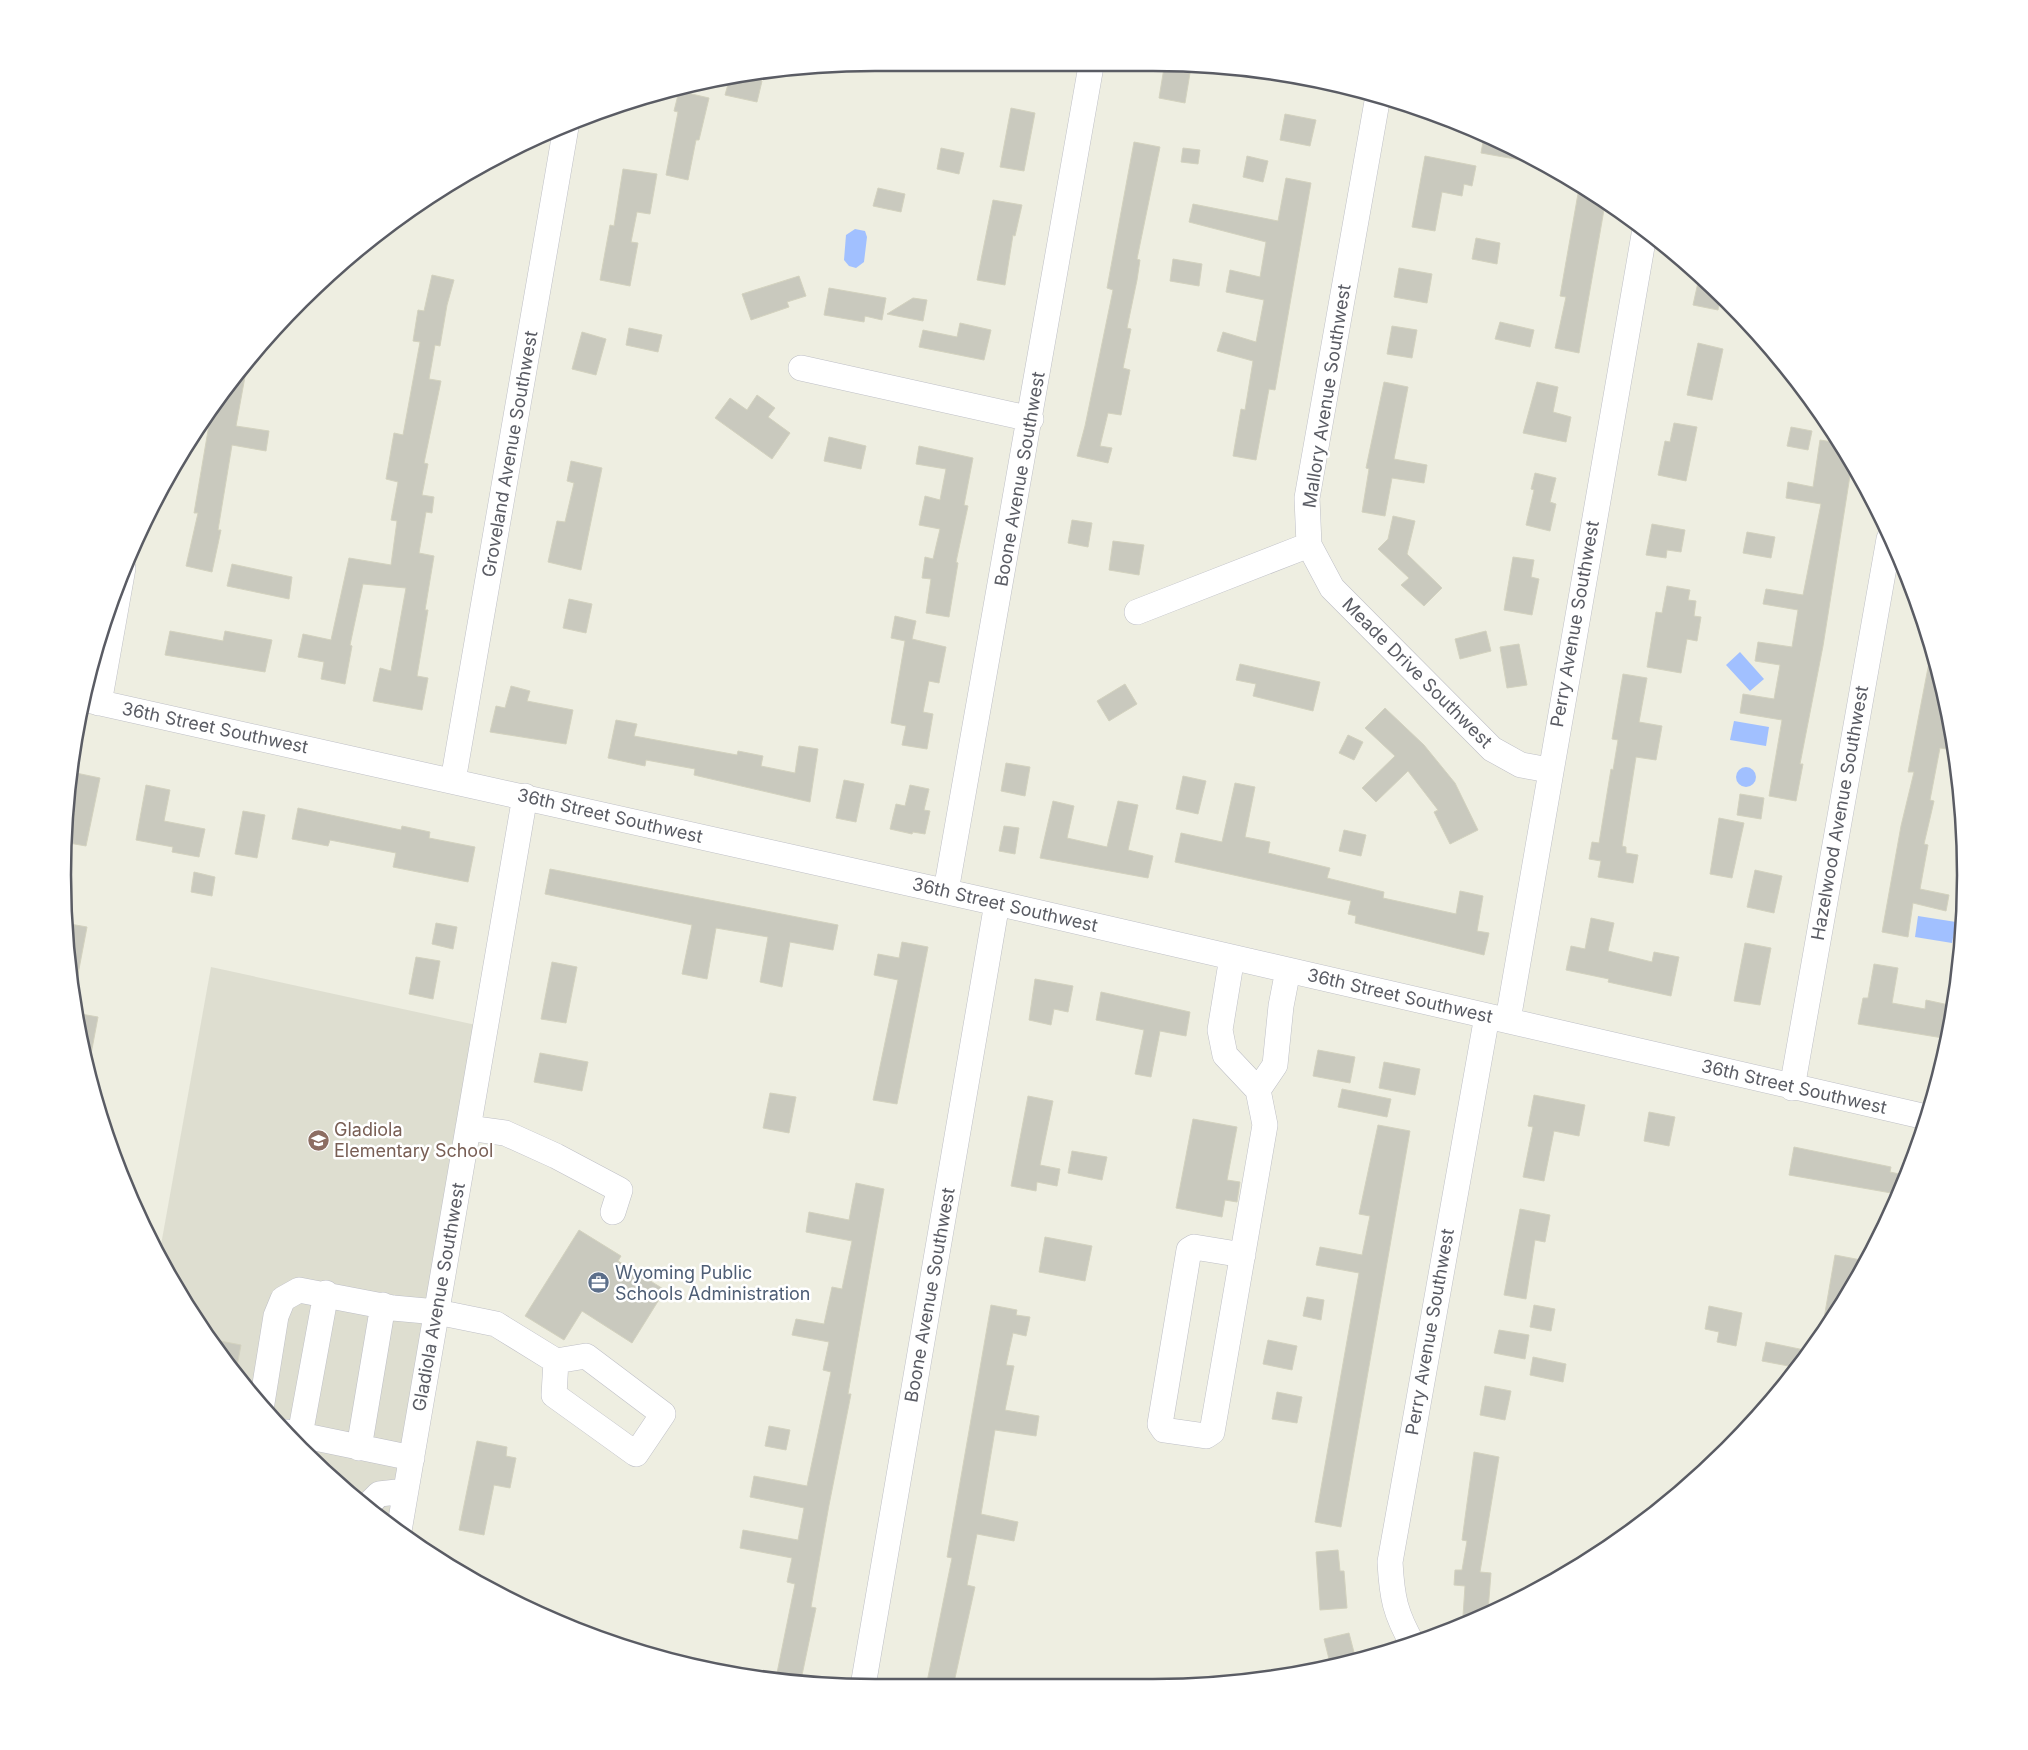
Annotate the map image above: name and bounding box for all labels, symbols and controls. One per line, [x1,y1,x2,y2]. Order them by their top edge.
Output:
street label: Mallory Avenue Southwest [1298,282,1355,509]
street label: Groveland Avenue Southwest [477,329,542,579]
street label: Boone Avenue Southwest [990,370,1049,588]
street label: Perry Avenue Southwest [1546,519,1603,729]
street label: Meade Drive Southwest [1338,593,1497,752]
street label: Hazelwood Avenue Southwest [1807,684,1872,942]
street label: 36th Street Southwest [120,698,310,758]
street label: 36th Street Southwest [515,784,705,847]
street label: 36th Street Southwest [910,873,1100,936]
street label: 36th Street Southwest [1305,964,1495,1027]
street label: 36th Street Southwest [1699,1055,1889,1118]
place label: Gladiola Elementary School [334,1119,493,1161]
school or university icon: Gladiola Elementary School [306,1128,330,1152]
street label: Gladiola Avenue Southwest [408,1181,469,1413]
street label: Boone Avenue Southwest [900,1186,959,1404]
street label: Perry Avenue Southwest [1401,1227,1458,1437]
place label: Wyoming Public Schools Administration [615,1262,811,1304]
office icon: Wyoming Public Schools Administration [587,1271,611,1295]

